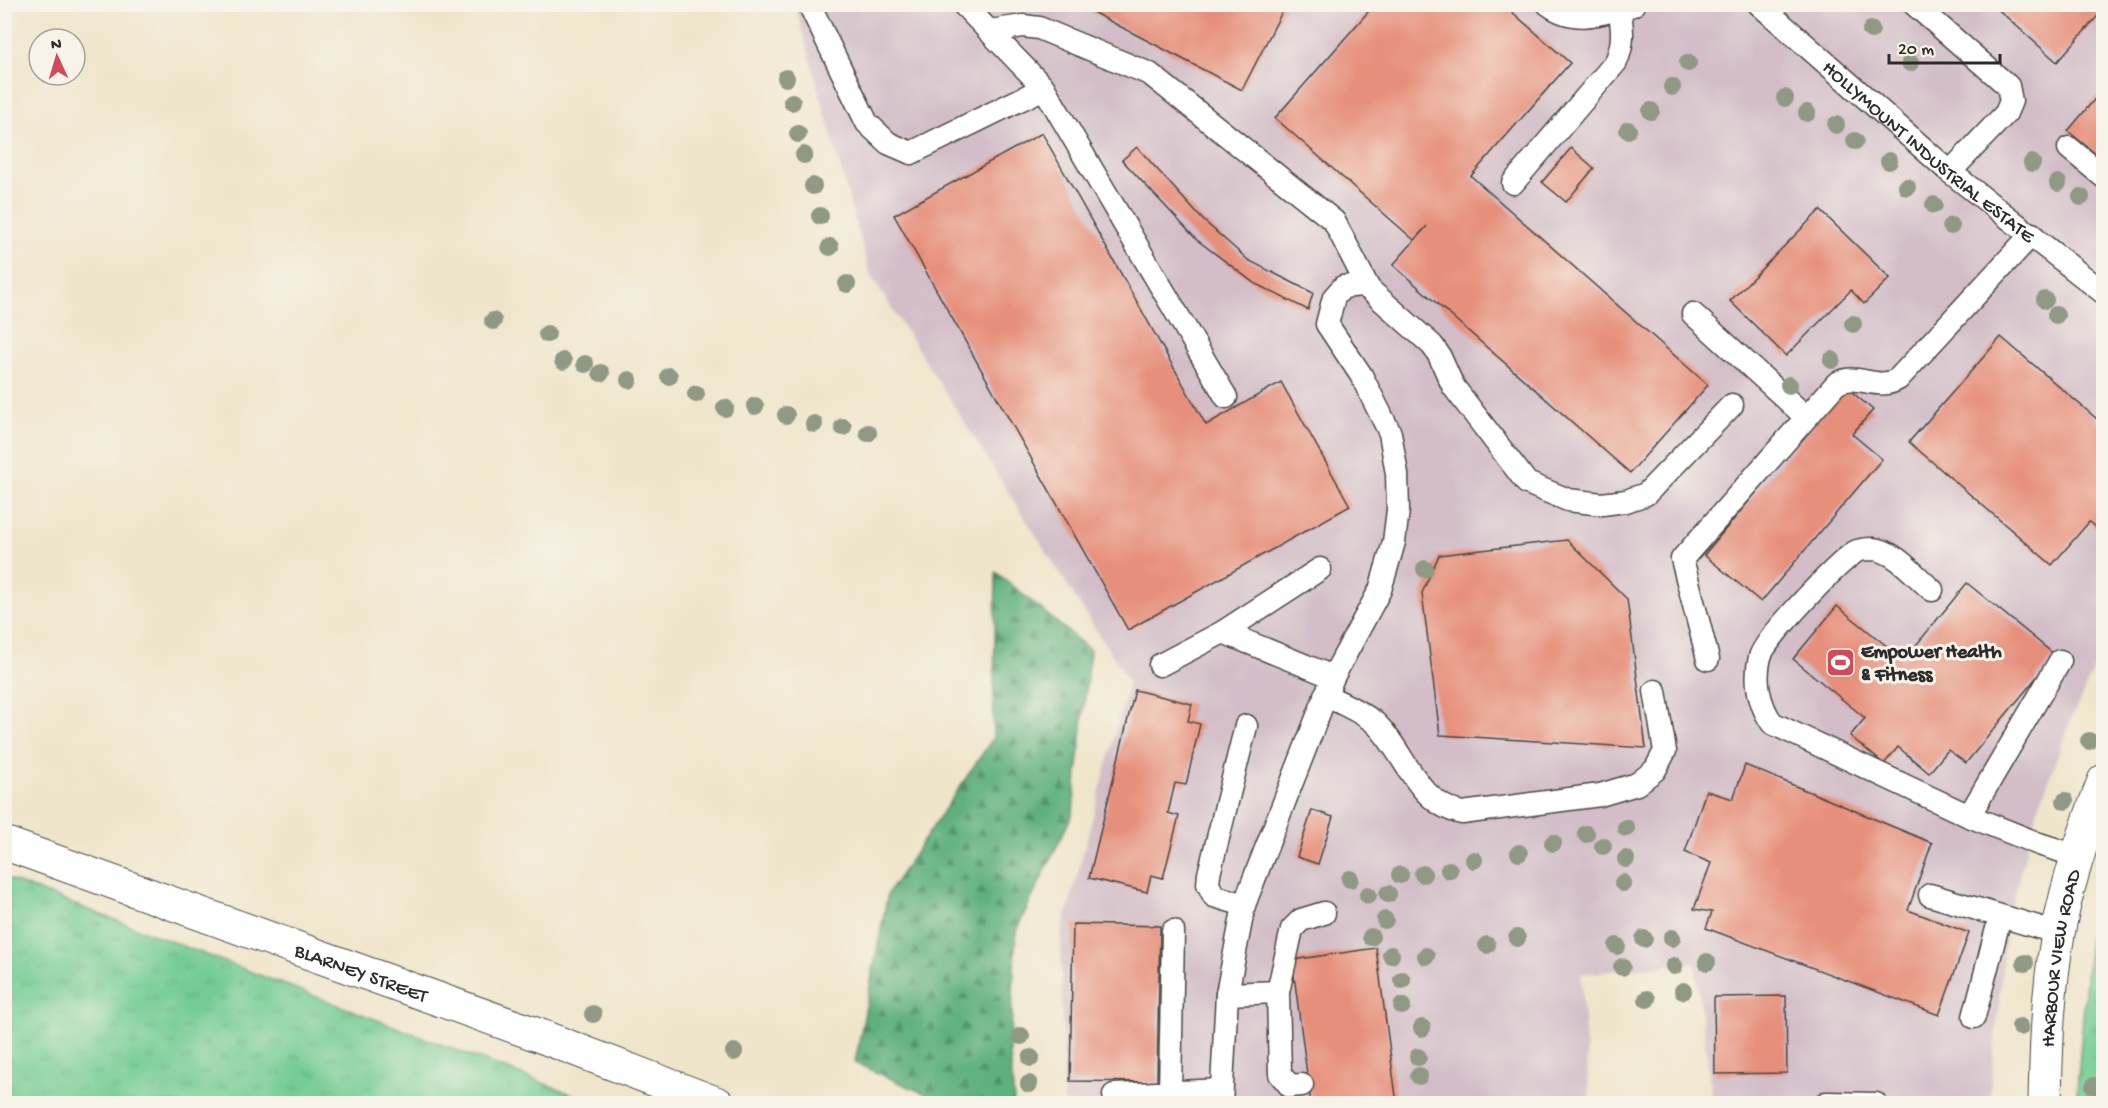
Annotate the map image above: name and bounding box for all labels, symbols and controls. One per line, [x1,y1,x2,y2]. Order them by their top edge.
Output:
north arrow [27,27,87,87]
scale bar [1889,27,2000,65]
text: N [50,36,63,55]
text: 20 m [1898,40,1934,61]
street label: HOLLYMOUNT INDUSTRIAL ESTATE [1817,57,2039,250]
place label: Empower Health & Fitness [1861,642,2002,688]
sports icon: Empower Health & Fitness [1824,646,1856,678]
street label: HARBOUR VIEW ROAD [2039,866,2088,1048]
street label: BLARNEY STREET [290,940,431,1010]

